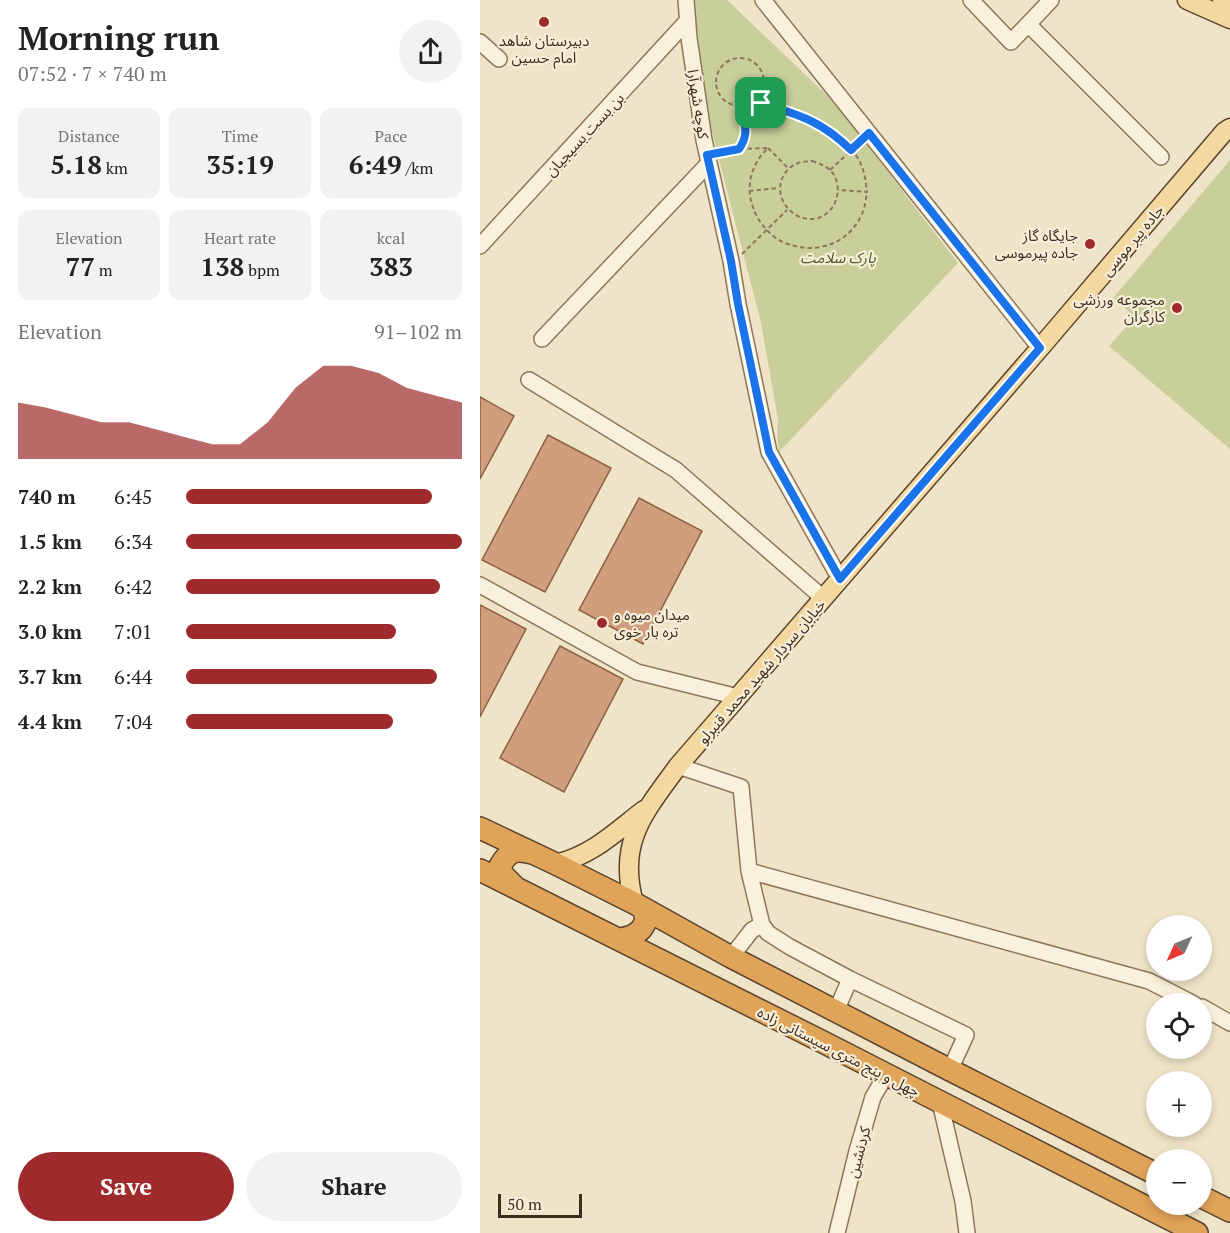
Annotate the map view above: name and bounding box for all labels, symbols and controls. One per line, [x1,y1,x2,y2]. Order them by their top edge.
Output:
marker: دبیرستان شاهد امام حسین [537,15,551,29]
text: Morning run [18,16,220,59]
button: share [399,20,462,83]
place label: دبیرستان شاهد امام حسین [499,30,589,69]
text: 07:52 · 7 × 740 m [18,60,167,87]
street label: کوچه شهرآرا [683,68,714,141]
pin [735,77,786,128]
icon: arrive [744,86,777,119]
street label: بن بست بسیجیان [540,88,628,180]
text: Distance [58,125,120,147]
text: Time [222,125,258,147]
text: Pace [375,125,407,147]
text: 5.18 [50,147,102,181]
text: 35:19 [206,147,274,181]
text: 6:49 [349,147,402,181]
text: km [102,157,128,179]
text: /km [402,157,433,179]
street label: جاده پیر موسی [1096,200,1169,281]
place label: جایگاه گاز جاده پیرموسی [995,225,1078,263]
text: Elevation [55,227,123,249]
text: Heart rate [204,227,276,249]
text: kcal [377,227,405,249]
marker: جایگاه گاز جاده پیرموسی [1083,237,1097,251]
park label: پارک سلامت [800,247,876,268]
text: 77 [65,249,95,283]
text: 138 [200,249,244,283]
text: 383 [369,249,413,283]
text: m [95,259,113,281]
text: bpm [244,259,280,281]
place label: مجموعه ورزشی کارگران [1073,289,1166,326]
marker: مجموعه ورزشی کارگران [1170,301,1184,315]
text: Elevation [18,318,102,345]
text: 91–102 m [374,318,462,345]
text: 740 m [18,483,76,510]
text: 6:45 [114,483,153,510]
text: 1.5 km [18,528,82,555]
text: 6:34 [114,528,153,555]
text: 2.2 km [18,573,82,600]
text: 6:42 [114,573,153,600]
street label: خیابان سردار شهید محمد قنبرلو [692,594,830,748]
place label: میدان میوه و تره بار خوی [614,604,690,641]
marker: میدان میوه و تره بار خوی [595,616,609,630]
text: 3.0 km [18,618,82,645]
text: 7:01 [114,618,153,645]
text: 3.7 km [18,663,82,690]
text: 6:44 [114,663,153,690]
text: 4.4 km [18,708,82,735]
text: 7:04 [114,708,153,735]
north arrow [1146,915,1212,981]
map controls [1146,915,1212,1215]
button: locate [1146,993,1212,1059]
street label: چهل و پنج متری سیستانی زاده [753,1001,924,1103]
button: + [1146,1071,1212,1137]
street label: کردنشین [842,1123,875,1180]
button: − [1146,1149,1212,1215]
button: Save [18,1152,234,1221]
button: Share [246,1152,462,1221]
scale bar [498,1191,582,1218]
text: 50 m [507,1193,542,1215]

